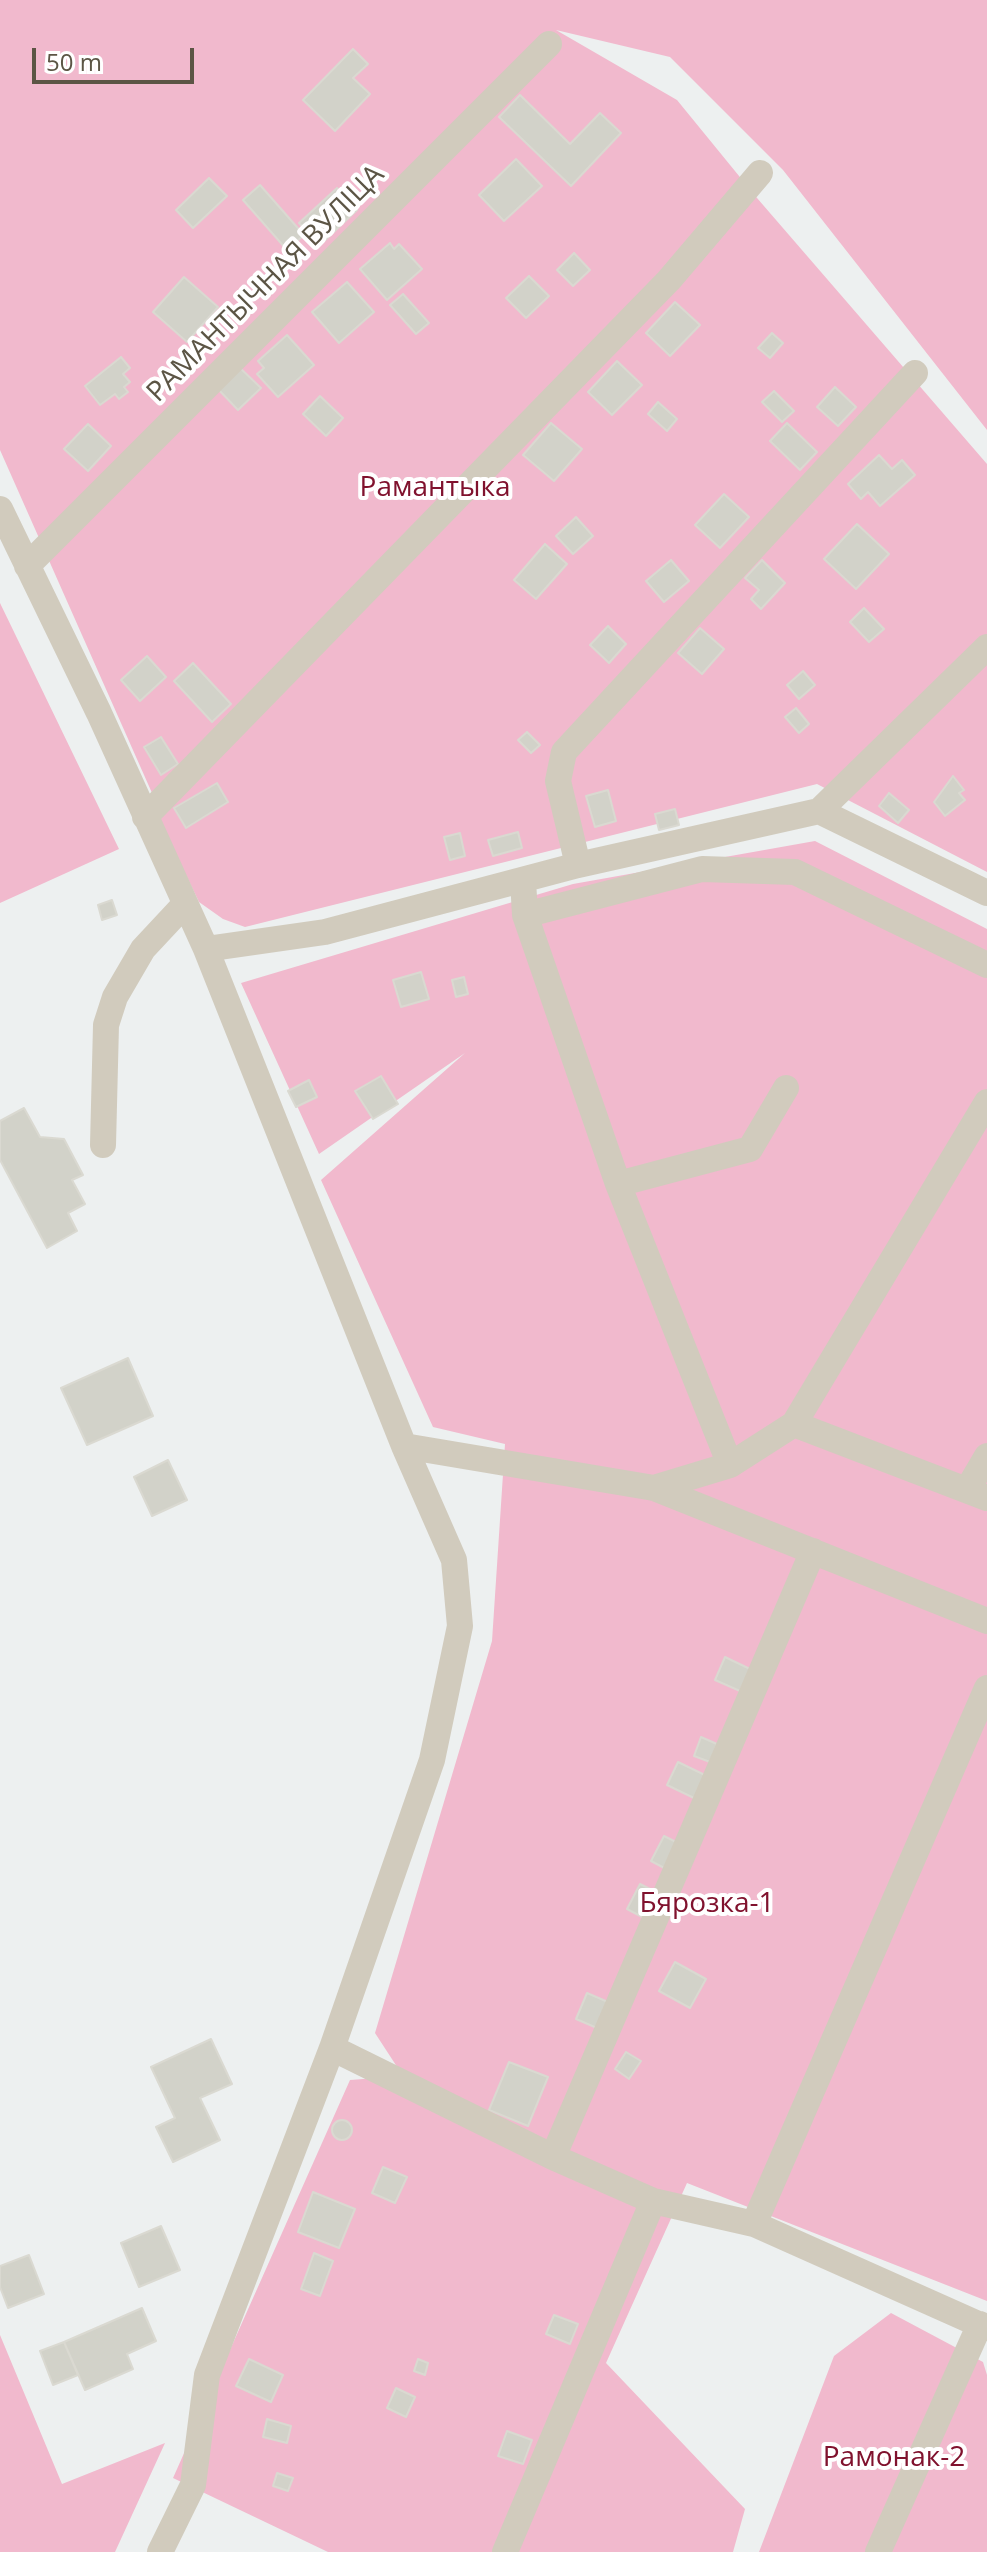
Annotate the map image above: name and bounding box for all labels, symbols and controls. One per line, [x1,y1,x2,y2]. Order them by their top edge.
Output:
scale bar [36,32,198,82]
text: 50 m [46,45,102,78]
street label: РАМАНТЫЧНАЯ ВУЛІЦА [141,159,391,409]
park label: Рамантыка [360,471,510,505]
park label: Бярозка-1 [639,1887,775,1921]
park label: Рамонак-2 [823,2441,965,2475]

